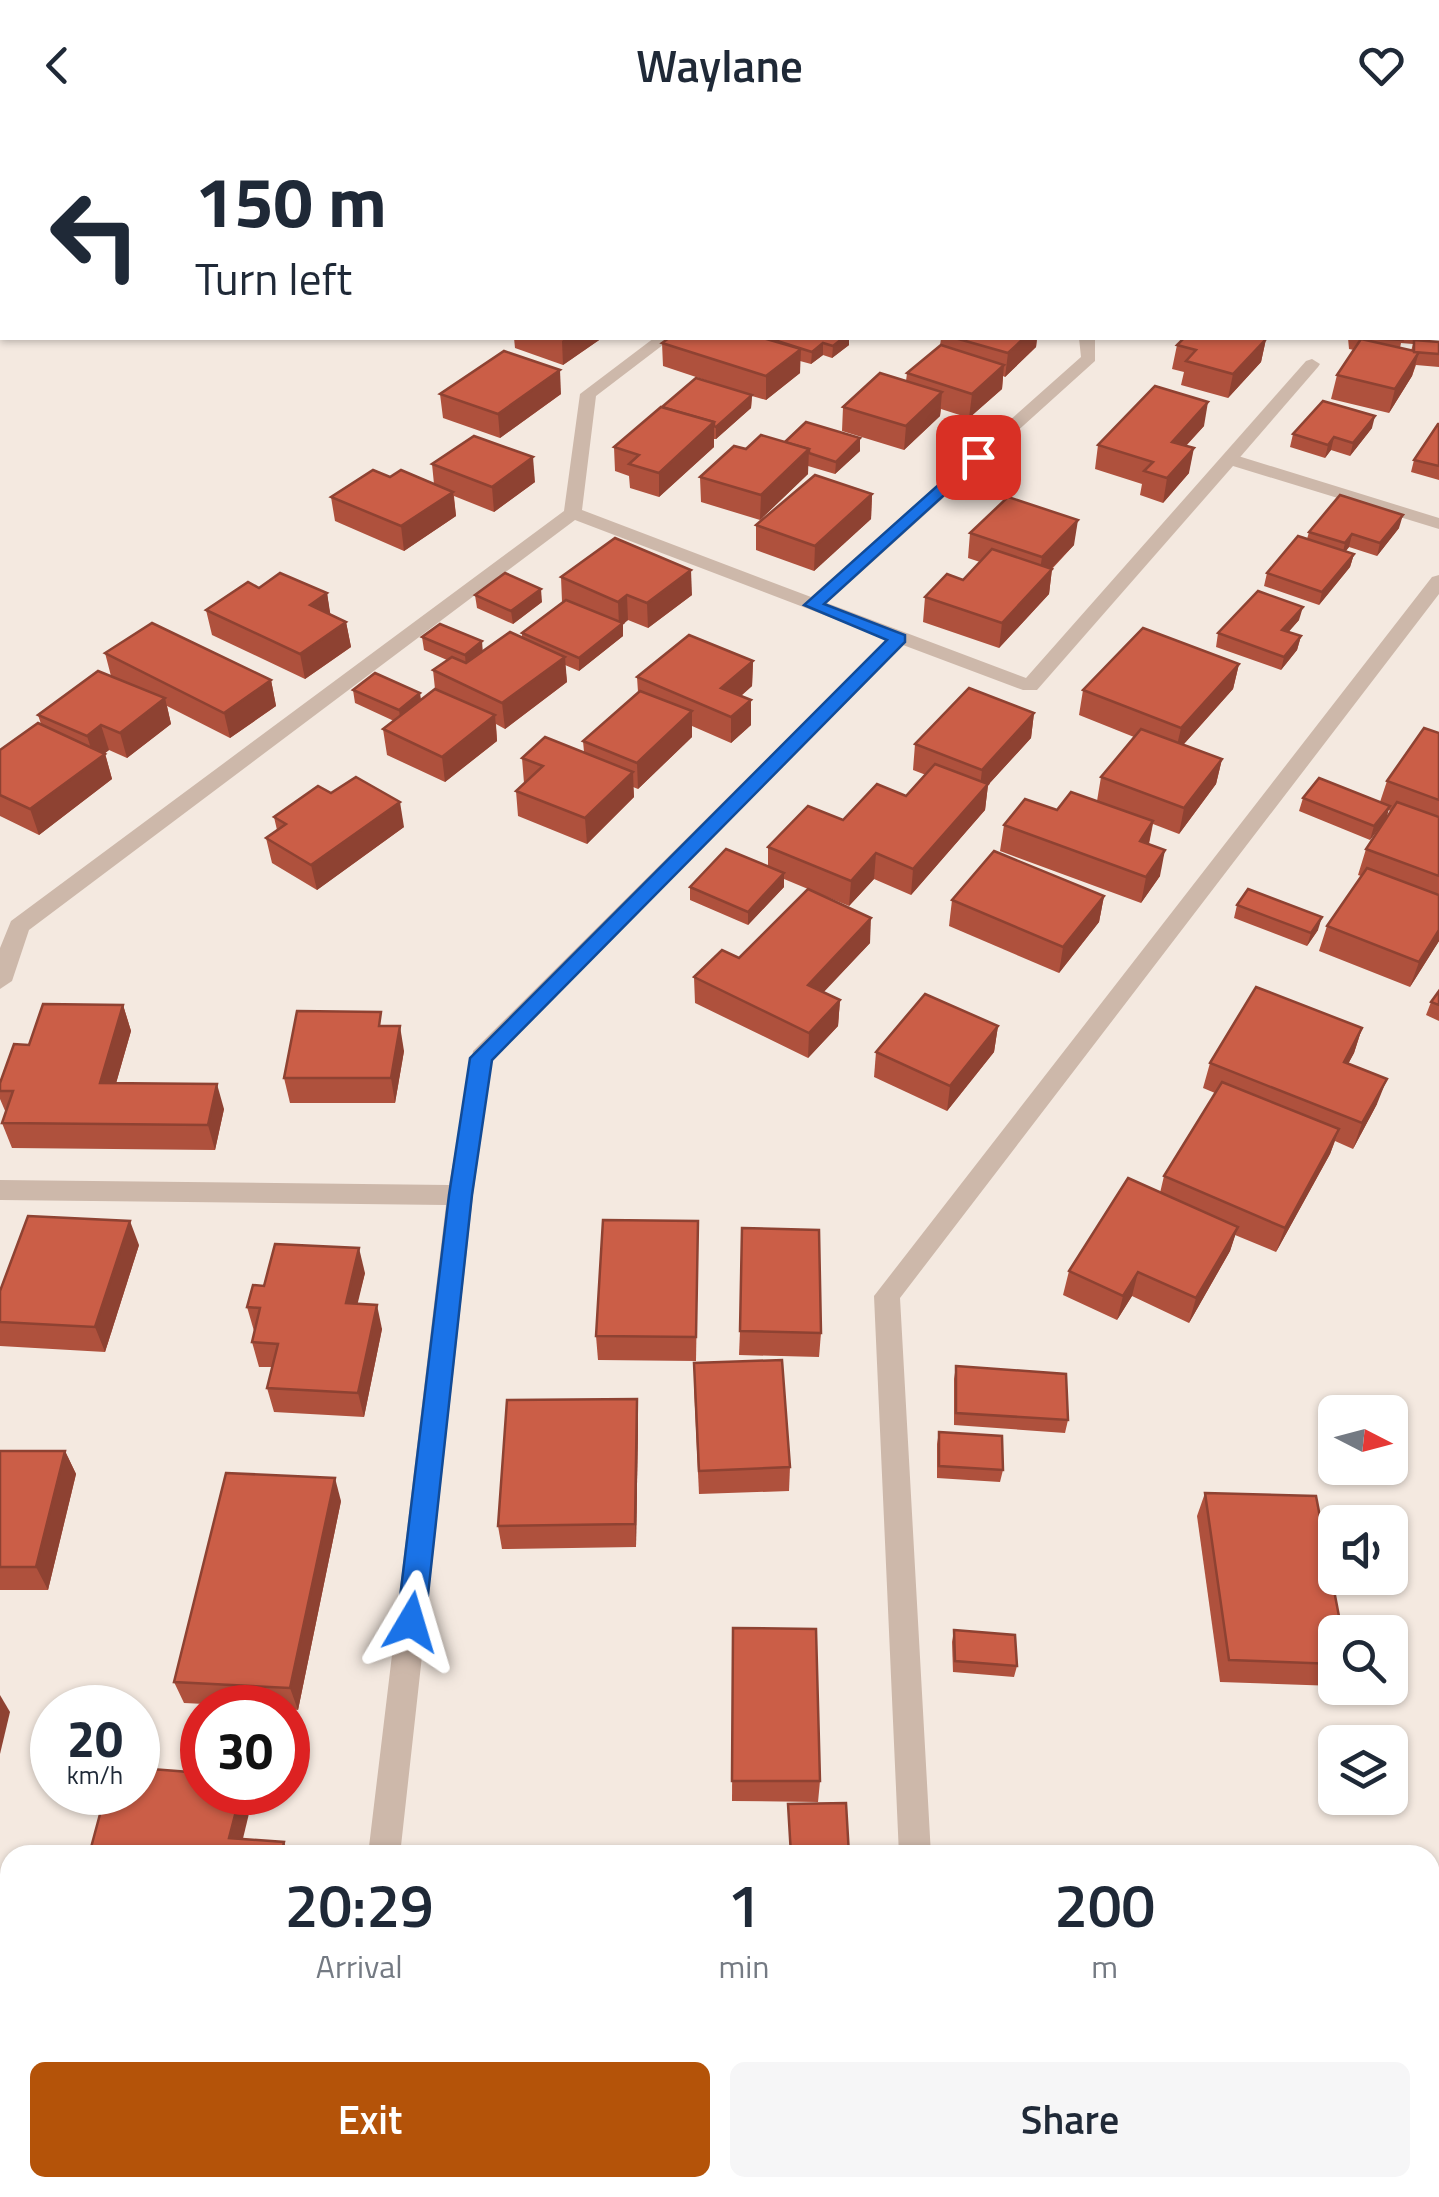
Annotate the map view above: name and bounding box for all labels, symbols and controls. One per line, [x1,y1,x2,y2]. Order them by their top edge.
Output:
text: Waylane [636,31,803,99]
icon: back [30,38,85,93]
icon: heart [1354,38,1409,93]
text: 150 m [195,148,387,254]
icon: left [30,170,160,300]
text: Turn left [195,244,352,312]
pin [936,415,1021,500]
icon: arrive [951,430,1006,485]
north arrow [1318,1395,1408,1485]
map controls [1318,1395,1408,1815]
button: sound [1318,1505,1408,1595]
position arrow [359,1570,463,1674]
button: search [1318,1615,1408,1705]
speed limit sign: 30 [180,1685,310,1815]
text: 20 [67,1700,123,1776]
button: layers [1318,1725,1408,1815]
text: km/h [67,1756,123,1794]
text: 20:29 [285,1859,434,1950]
text: 1 [727,1859,761,1950]
text: 200 [1054,1859,1155,1950]
text: Arrival [316,1942,403,1990]
text: min [718,1942,769,1990]
text: m [1091,1942,1118,1990]
button: Exit [30,2062,710,2177]
button: Share [730,2062,1410,2177]

